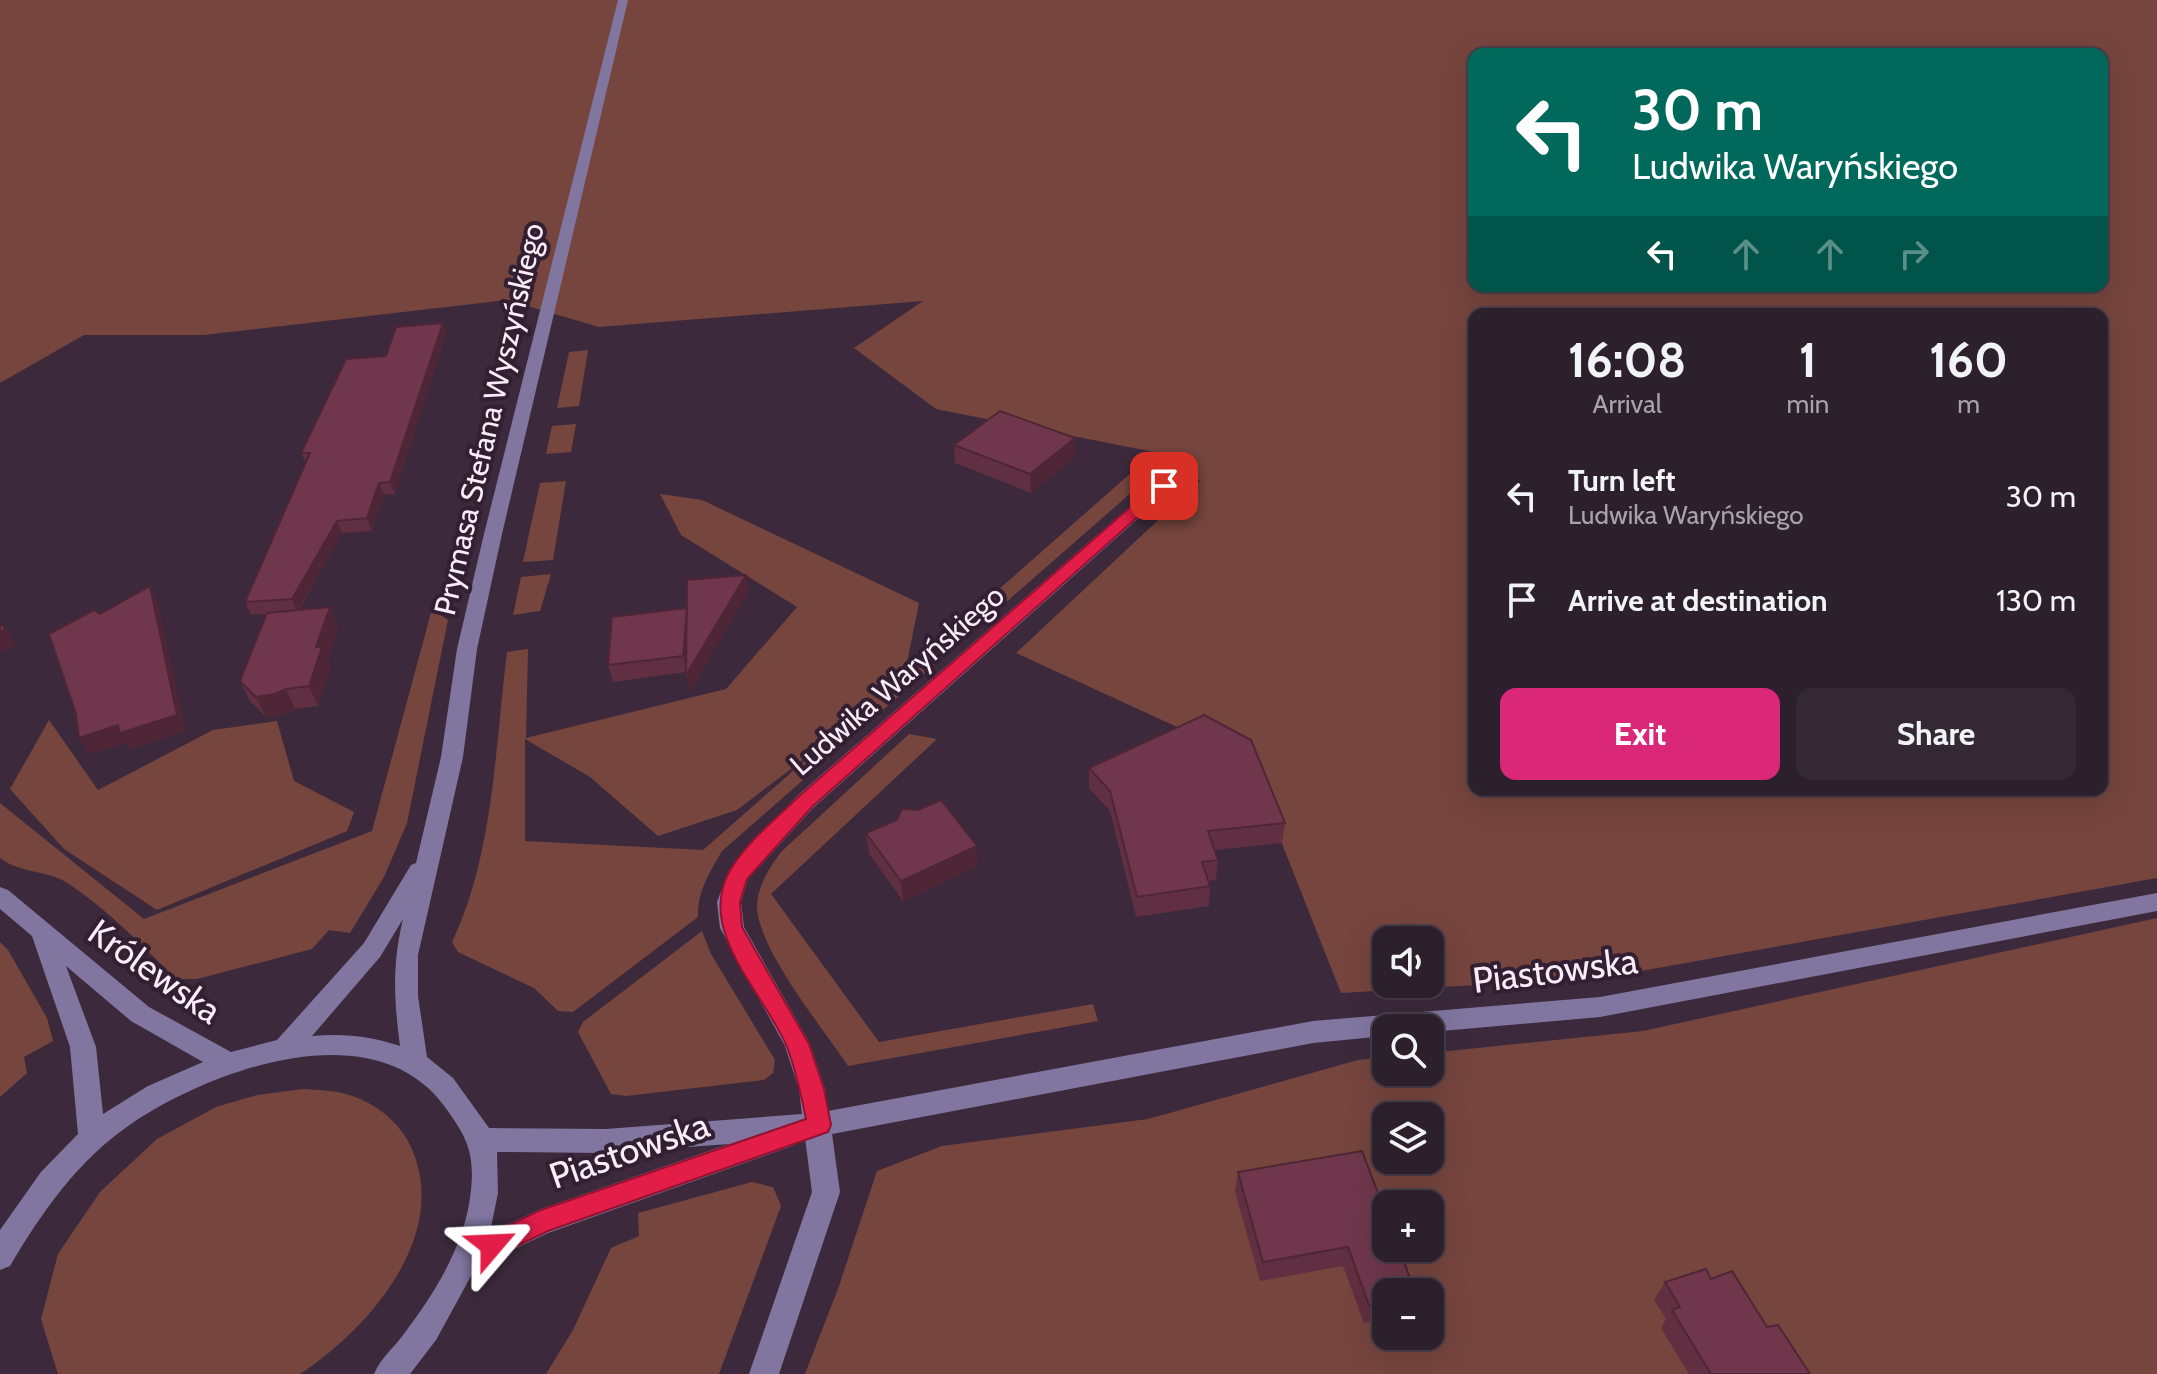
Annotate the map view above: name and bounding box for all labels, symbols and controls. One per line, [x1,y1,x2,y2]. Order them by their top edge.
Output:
text: 30 m [1632,76,1763,144]
icon: left [1500,80,1604,184]
text: Ludwika Waryńskiego [1632,144,1958,188]
street label: Prymasa Stefana Wyszyńskiego [426,219,552,619]
icon: left [1640,232,1684,276]
icon: ahead [1724,232,1768,276]
icon: ahead [1808,232,1852,276]
icon: right [1892,232,1936,276]
text: 16:08 [1568,331,1686,389]
text: 1 [1799,331,1817,389]
text: 160 [1929,331,2008,389]
text: Arrival [1593,388,1662,420]
text: min [1786,388,1829,420]
text: m [1957,388,1980,420]
pin [1130,452,1198,520]
text: Turn left [1568,462,1676,499]
icon: arrive [1142,464,1186,508]
icon: left [1500,474,1544,518]
text: 30 m [2006,478,2076,515]
text: Ludwika Waryńskiego [1568,499,1804,531]
street label: Ludwika Waryńskiego [782,577,1012,783]
icon: arrive [1500,578,1544,622]
text: Arrive at destination [1568,582,1828,619]
text: 130 m [1996,582,2076,619]
button: Exit [1500,688,1780,780]
button: Share [1796,688,2076,780]
street label: Królewska [80,909,230,1033]
map controls [1372,926,1444,1350]
button: sound [1372,926,1444,998]
street label: Piastowska [1470,938,1640,1002]
button: search [1372,1014,1444,1086]
street label: Piastowska [543,1102,715,1198]
button: layers [1372,1102,1444,1174]
button: + [1372,1190,1444,1262]
position arrow [450,1203,534,1287]
button: − [1372,1278,1444,1350]

